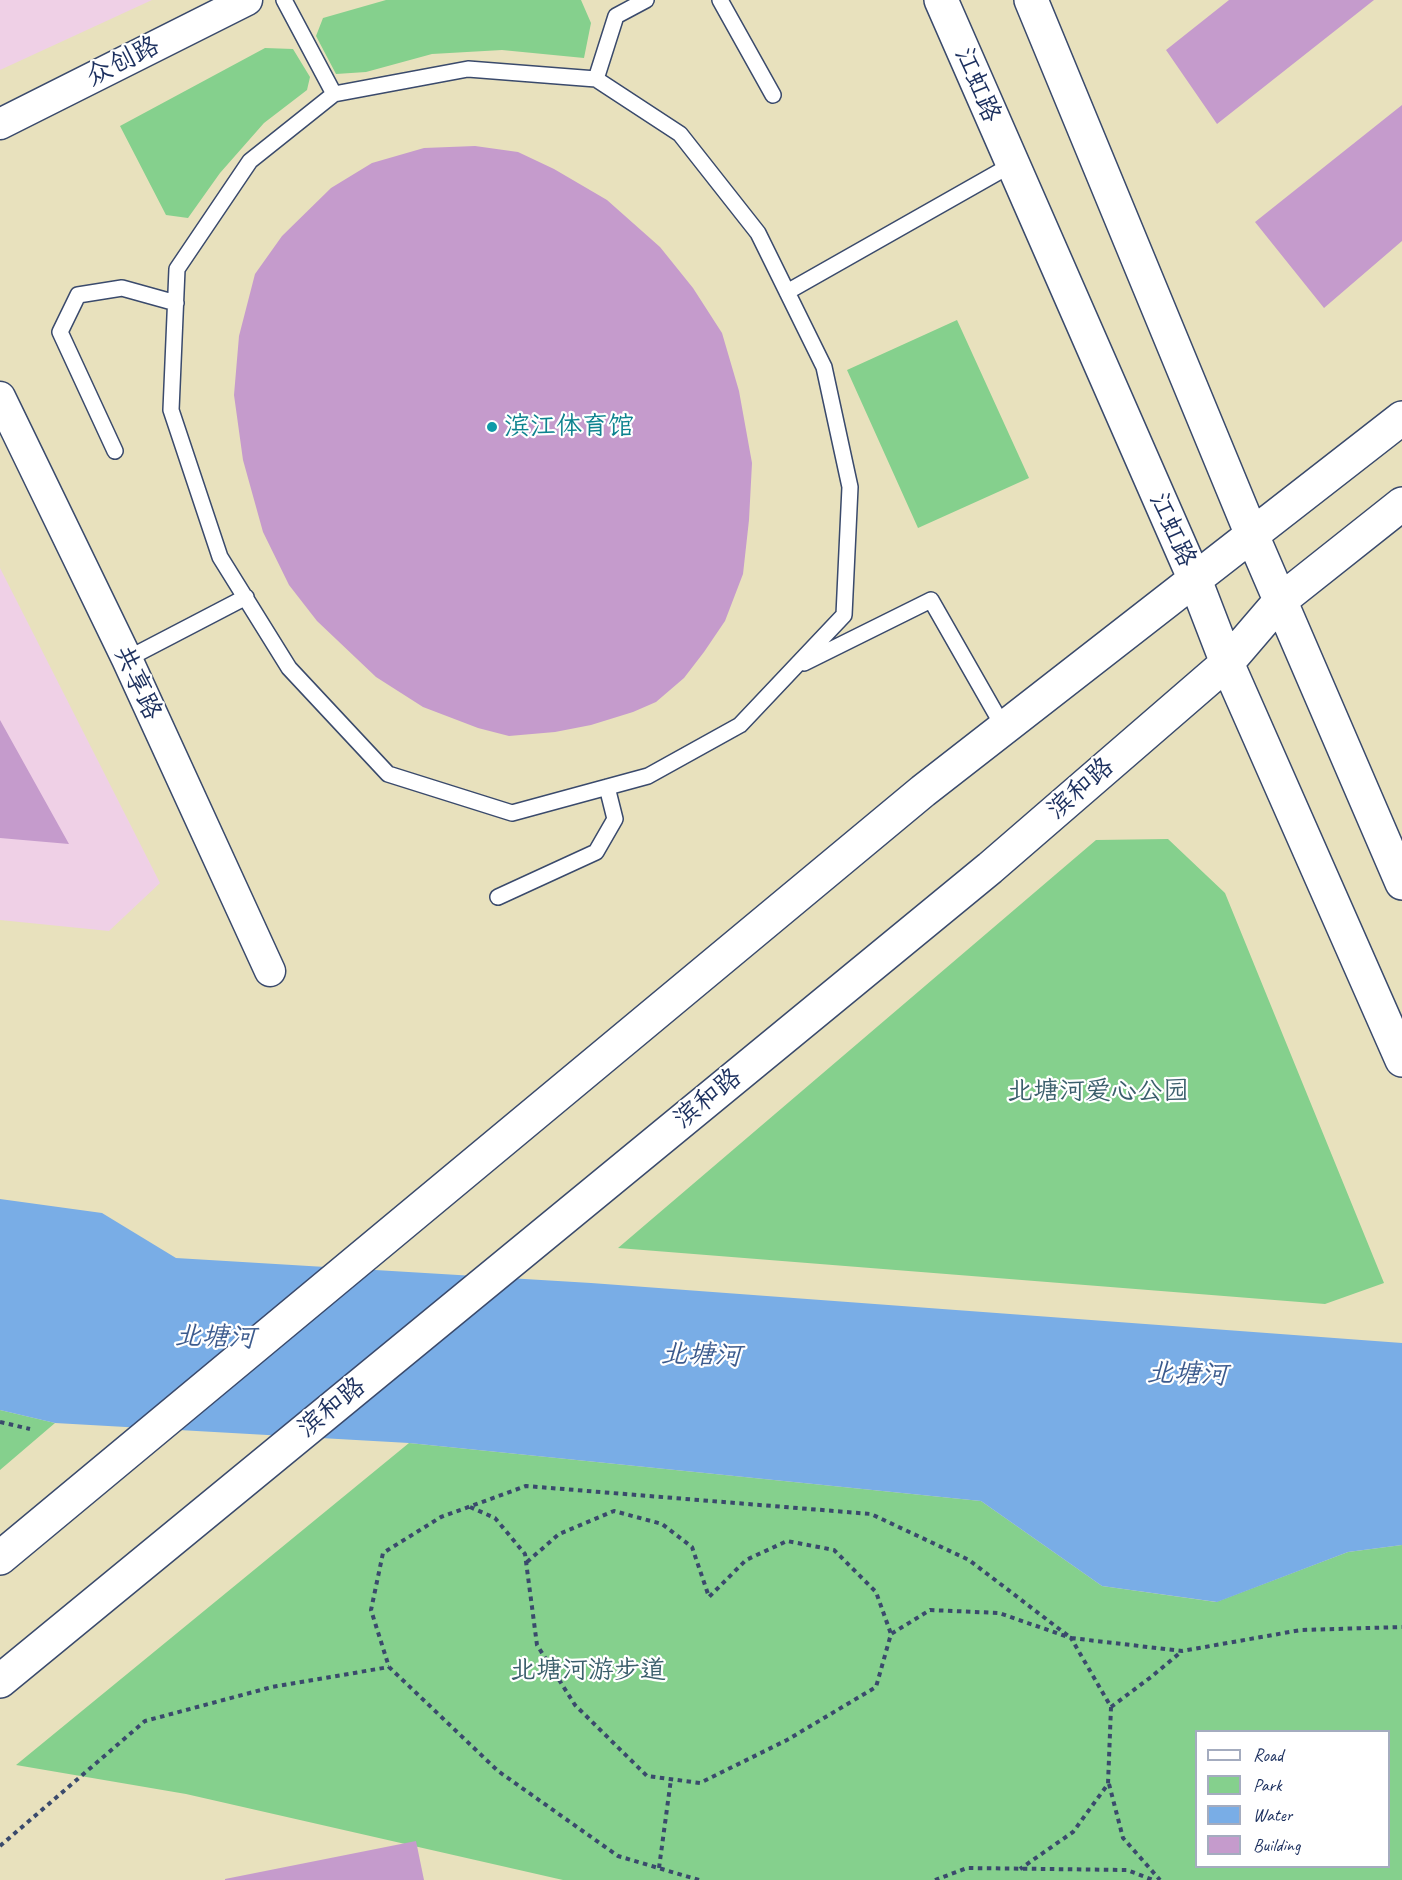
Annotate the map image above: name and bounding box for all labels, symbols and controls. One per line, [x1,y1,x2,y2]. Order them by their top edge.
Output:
street label: 众创路 [81,30,165,94]
street label: 江虹路 [947,43,1007,127]
place label: 滨江体育馆 [504,411,634,443]
marker: 滨江体育馆 [485,420,499,434]
street label: 江虹路 [1142,488,1202,572]
street label: 共享路 [106,641,168,725]
street label: 滨和路 [1041,752,1121,826]
street label: 滨和路 [668,1062,748,1136]
park label: 北塘河爱心公园 [1007,1076,1189,1108]
water label: 北塘河 [174,1320,256,1356]
water label: 北塘河 [660,1338,742,1374]
water label: 北塘河 [1146,1357,1228,1393]
street label: 滨和路 [292,1371,372,1445]
park label: 北塘河游步道 [510,1655,666,1687]
legend [1195,1730,1390,1868]
text: Road [1253,1744,1283,1766]
text: Park [1253,1774,1282,1796]
text: Water [1253,1804,1292,1826]
text: Building [1253,1834,1300,1856]

